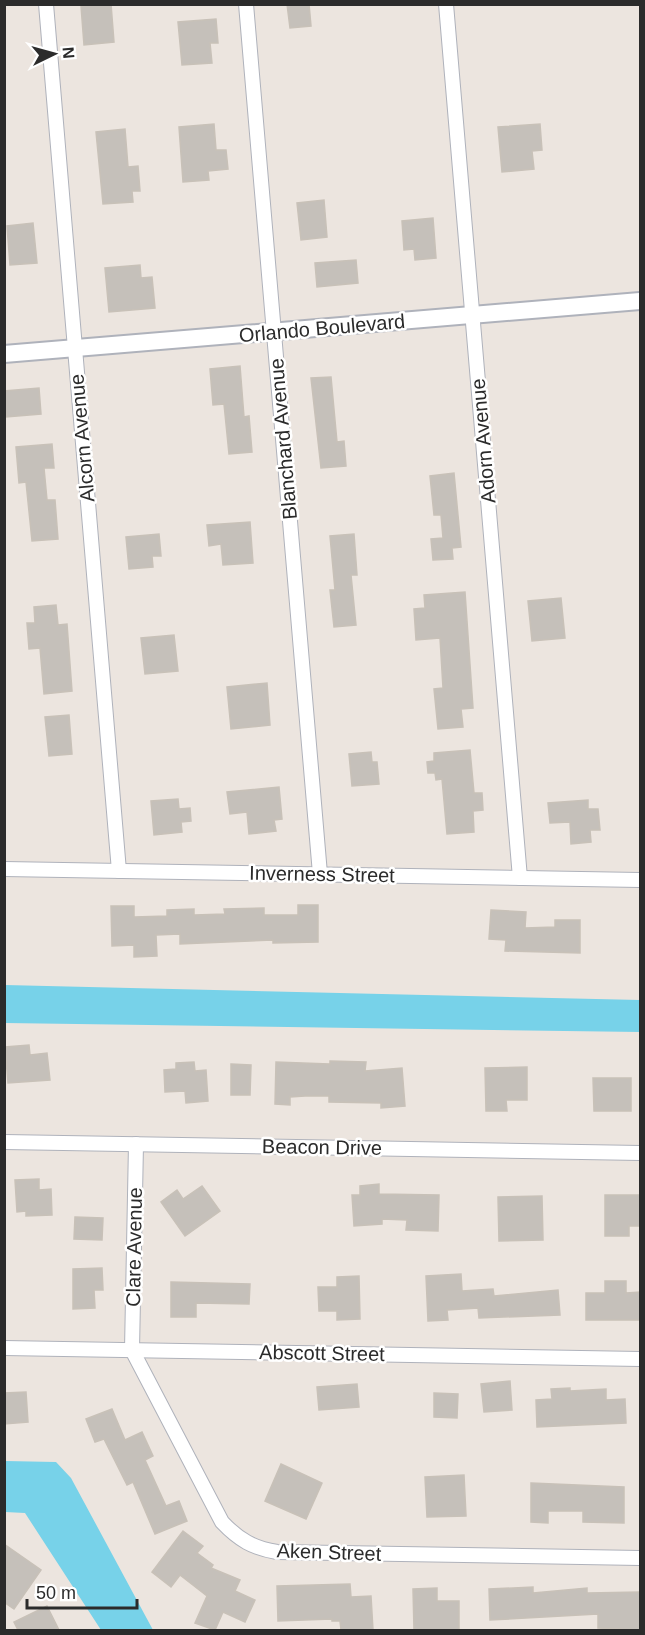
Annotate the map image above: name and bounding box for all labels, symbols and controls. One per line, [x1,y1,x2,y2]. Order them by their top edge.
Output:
north arrow [24,24,84,84]
text: N [59,46,77,59]
street label: Orlando Boulevard [238,310,406,346]
street label: Blanchard Avenue [265,357,301,521]
street label: Alcorn Avenue [65,373,99,503]
street label: Adorn Avenue [467,378,499,504]
street label: Inverness Street [249,862,395,886]
street label: Beacon Drive [262,1135,382,1159]
street label: Clare Avenue [122,1187,146,1307]
street label: Abscott Street [259,1341,385,1365]
street label: Aken Street [276,1539,382,1565]
scale bar [27,1572,136,1610]
text: 50 m [36,1583,76,1603]

